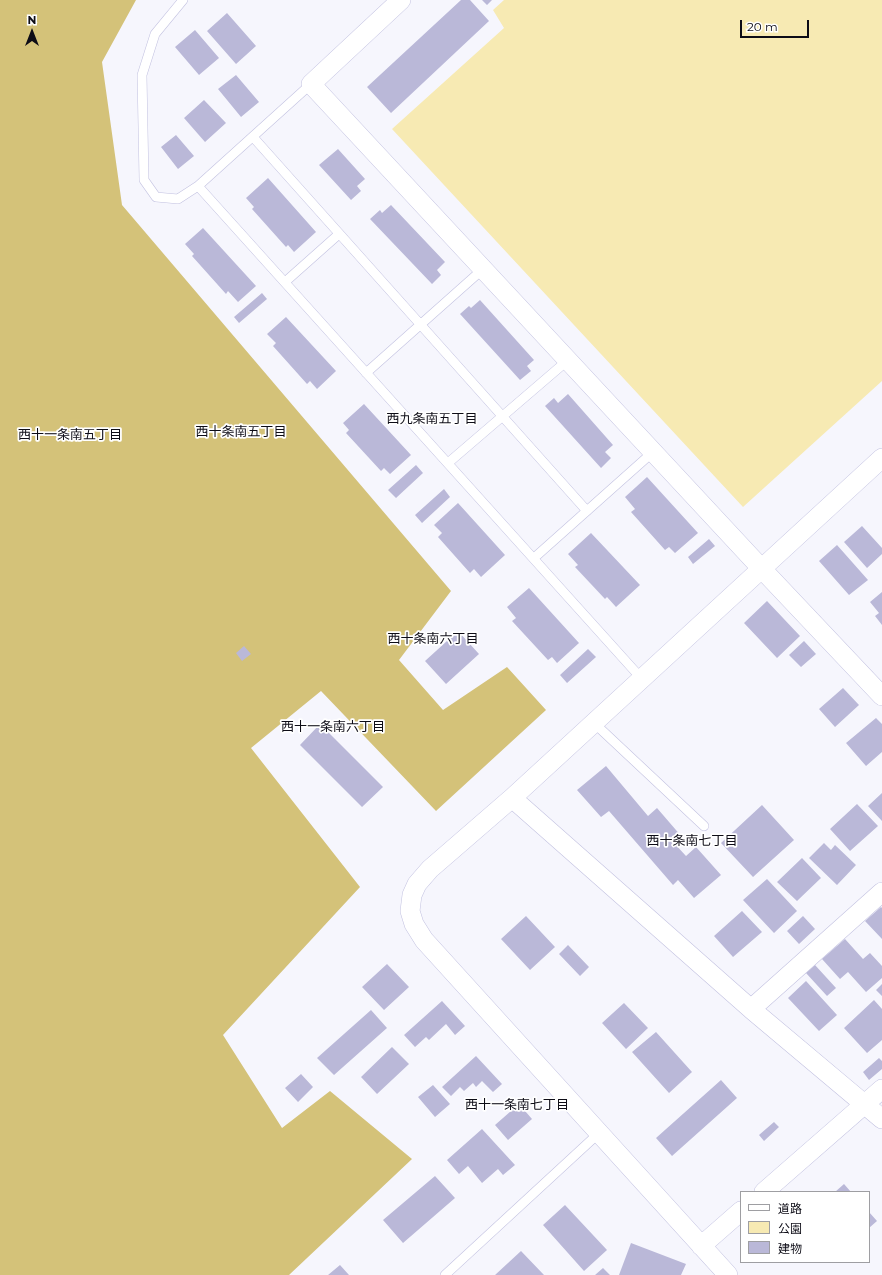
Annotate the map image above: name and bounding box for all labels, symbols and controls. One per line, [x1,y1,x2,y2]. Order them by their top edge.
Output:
north arrow [12,12,52,52]
scale bar [742,12,811,38]
text: N [28,13,36,27]
text: 20 m [747,19,778,34]
district label: 西九条南五丁目 [387,411,477,427]
district label: 西十条南五丁目 [196,424,286,440]
district label: 西十一条南五丁目 [18,427,122,443]
district label: 西十条南六丁目 [388,631,478,647]
district label: 西十一条南六丁目 [281,719,385,735]
district label: 西十条南七丁目 [647,833,737,849]
district label: 西十一条南七丁目 [465,1097,569,1113]
legend [740,1191,870,1263]
text: 道路 [778,1201,802,1216]
text: 公園 [778,1221,802,1236]
text: 建物 [778,1241,802,1256]

